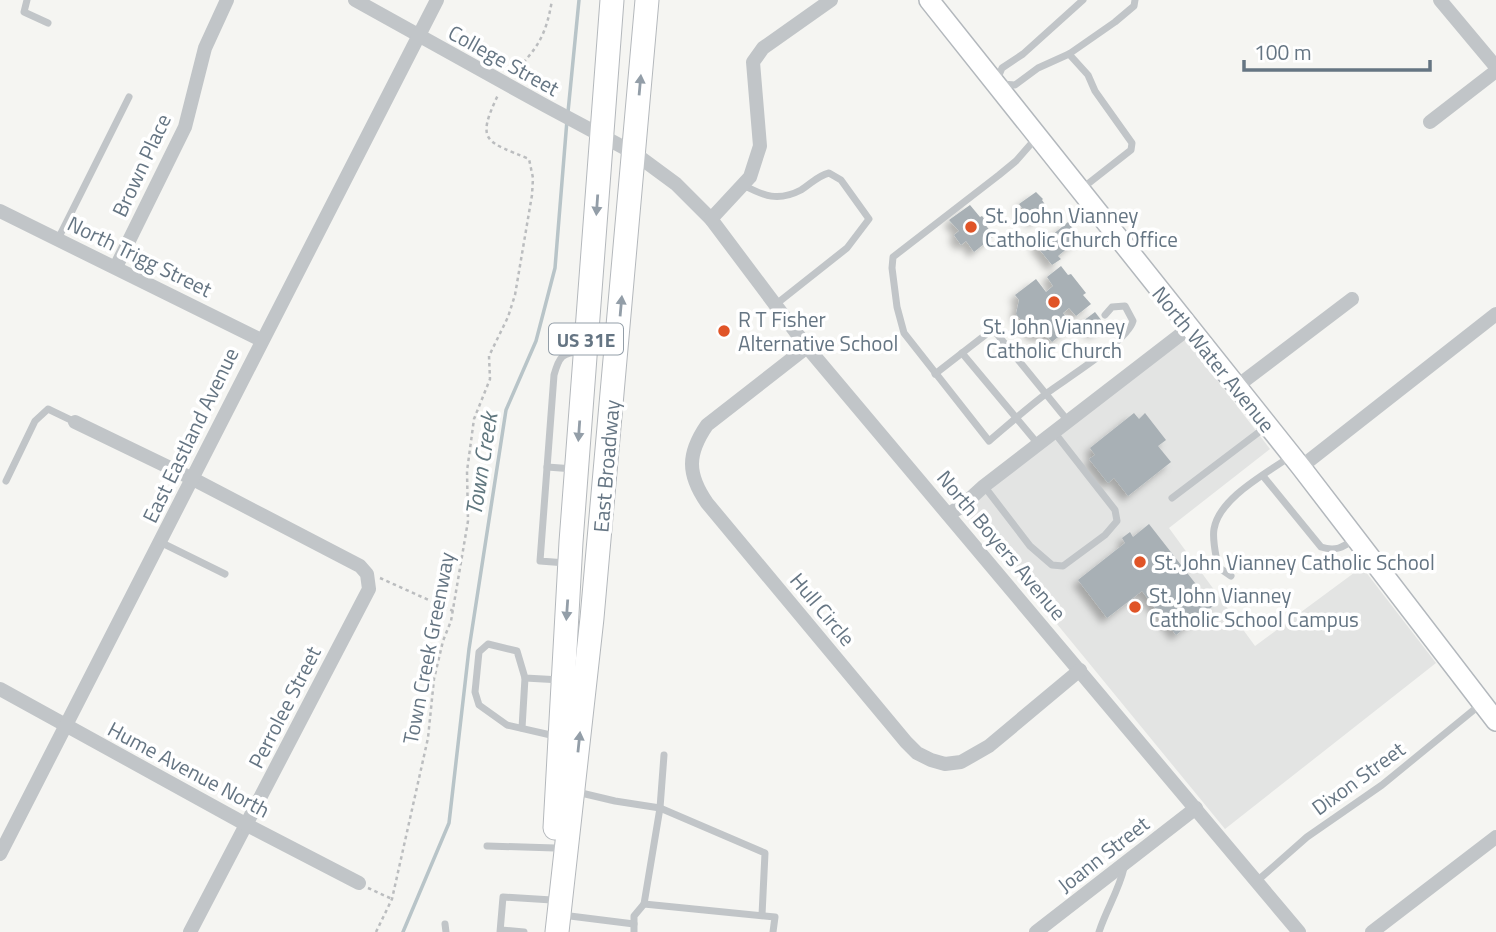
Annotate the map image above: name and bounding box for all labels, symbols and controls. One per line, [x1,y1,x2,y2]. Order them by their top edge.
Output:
street label: College Street [443,16,566,104]
scale bar [1244,28,1430,72]
text: 100 m [1254,36,1311,68]
one-way arrow [635,73,646,95]
street label: Brown Place [103,108,179,222]
one-way arrow [591,194,602,216]
place label: St. Joohn Vianney Catholic Church Office [985,199,1178,255]
street label: North Trigg Street [62,207,218,305]
marker: St. Joohn Vianney Catholic Church Office [963,219,979,235]
street label: North Water Avenue [1145,279,1283,439]
marker: St. John Vianney Catholic Church [1046,294,1062,310]
one-way arrow [615,295,626,317]
place label: R T Fisher Alternative School [738,303,898,359]
place label: St. John Vianney Catholic Church [983,310,1125,366]
marker: R T Fisher Alternative School [716,323,732,339]
road number: US 31E [549,324,623,354]
street label: East Eastland Avenue [134,342,246,528]
street label: East Broadway [584,398,628,534]
water label: Town Creek [456,407,507,518]
one-way arrow [573,421,584,443]
street label: North Boyers Avenue [930,463,1074,627]
place label: St. John Vianney Catholic School [1154,546,1435,578]
street label: Town Creek Greenway [394,549,462,747]
marker: St. John Vianney Catholic School [1132,554,1148,570]
street label: Hull Circle [783,565,863,653]
place label: St. John Vianney Catholic School Campus [1149,579,1359,635]
marker: St. John Vianney Catholic School Campus [1127,599,1143,615]
one-way arrow [561,600,572,622]
street label: Perrolee Street [240,640,329,774]
street label: Hume Avenue North [102,713,276,825]
one-way arrow [573,731,584,753]
street label: Dixon Street [1305,733,1412,823]
street label: Joann Street [1050,807,1156,900]

